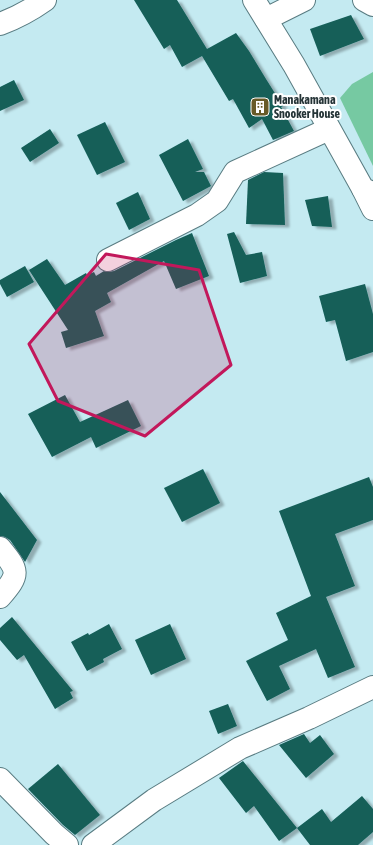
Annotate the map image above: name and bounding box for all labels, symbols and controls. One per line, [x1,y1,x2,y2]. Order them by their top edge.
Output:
place label: Manakamana Snooker House [274,93,340,121]
building icon: Manakamana Snooker House [249,96,271,118]

